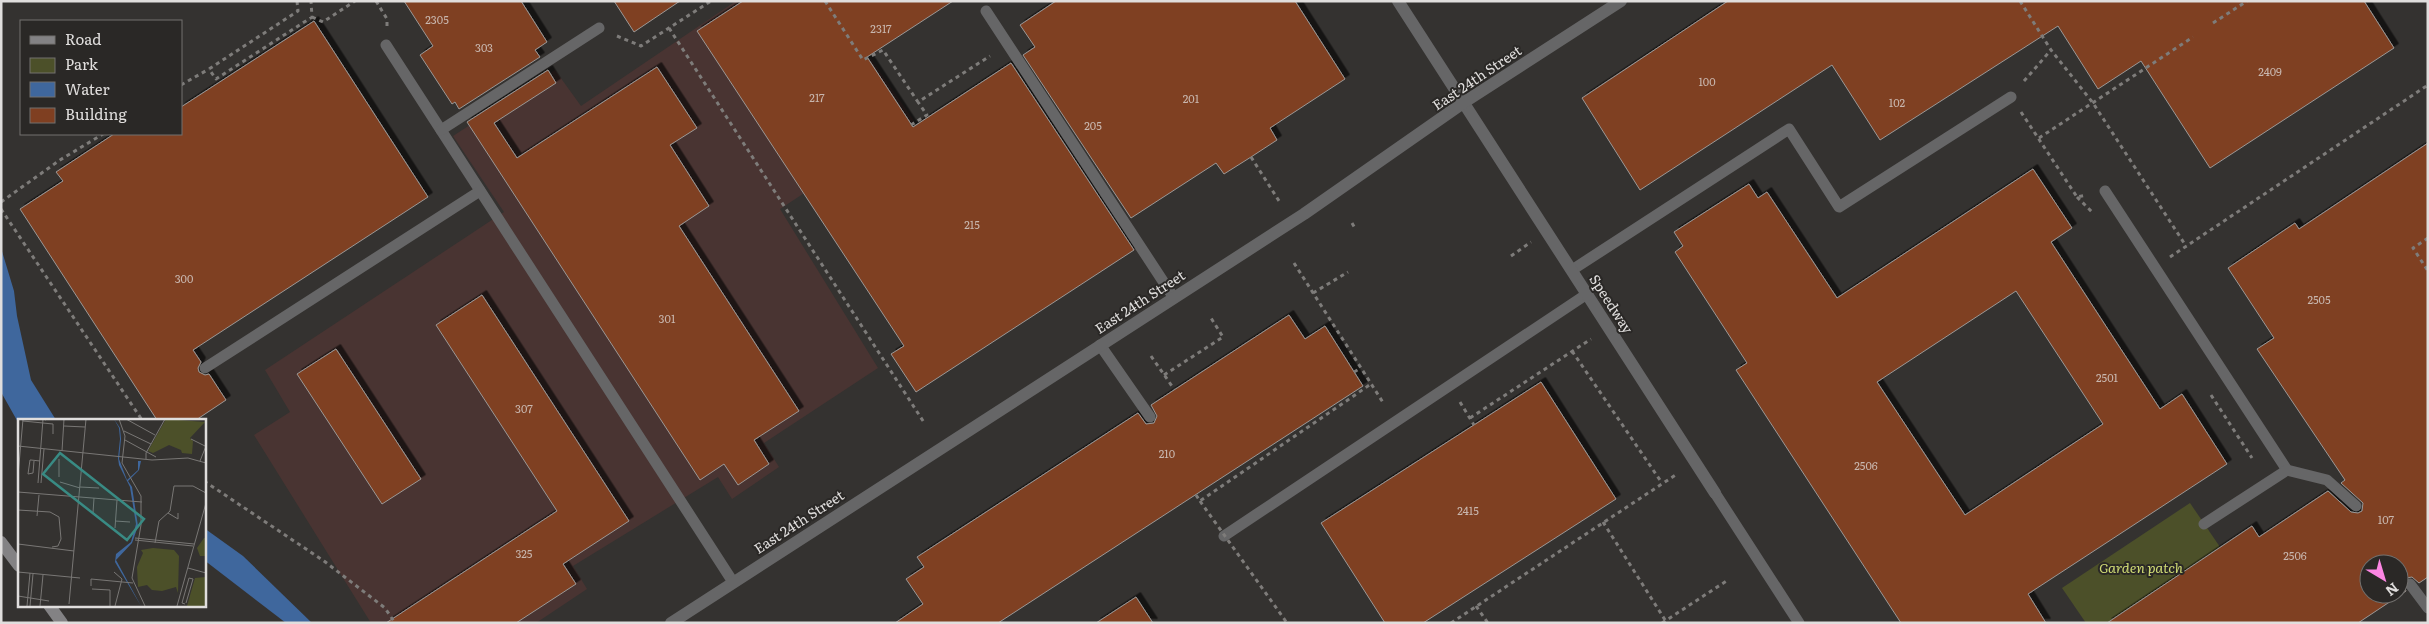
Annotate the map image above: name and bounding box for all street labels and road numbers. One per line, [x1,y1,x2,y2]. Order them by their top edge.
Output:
street label: East 24th Street [1428,40,1525,114]
street label: East 24th Street [1091,264,1189,338]
street label: Speedway [1585,270,1639,338]
street label: East 24th Street [750,484,848,558]

